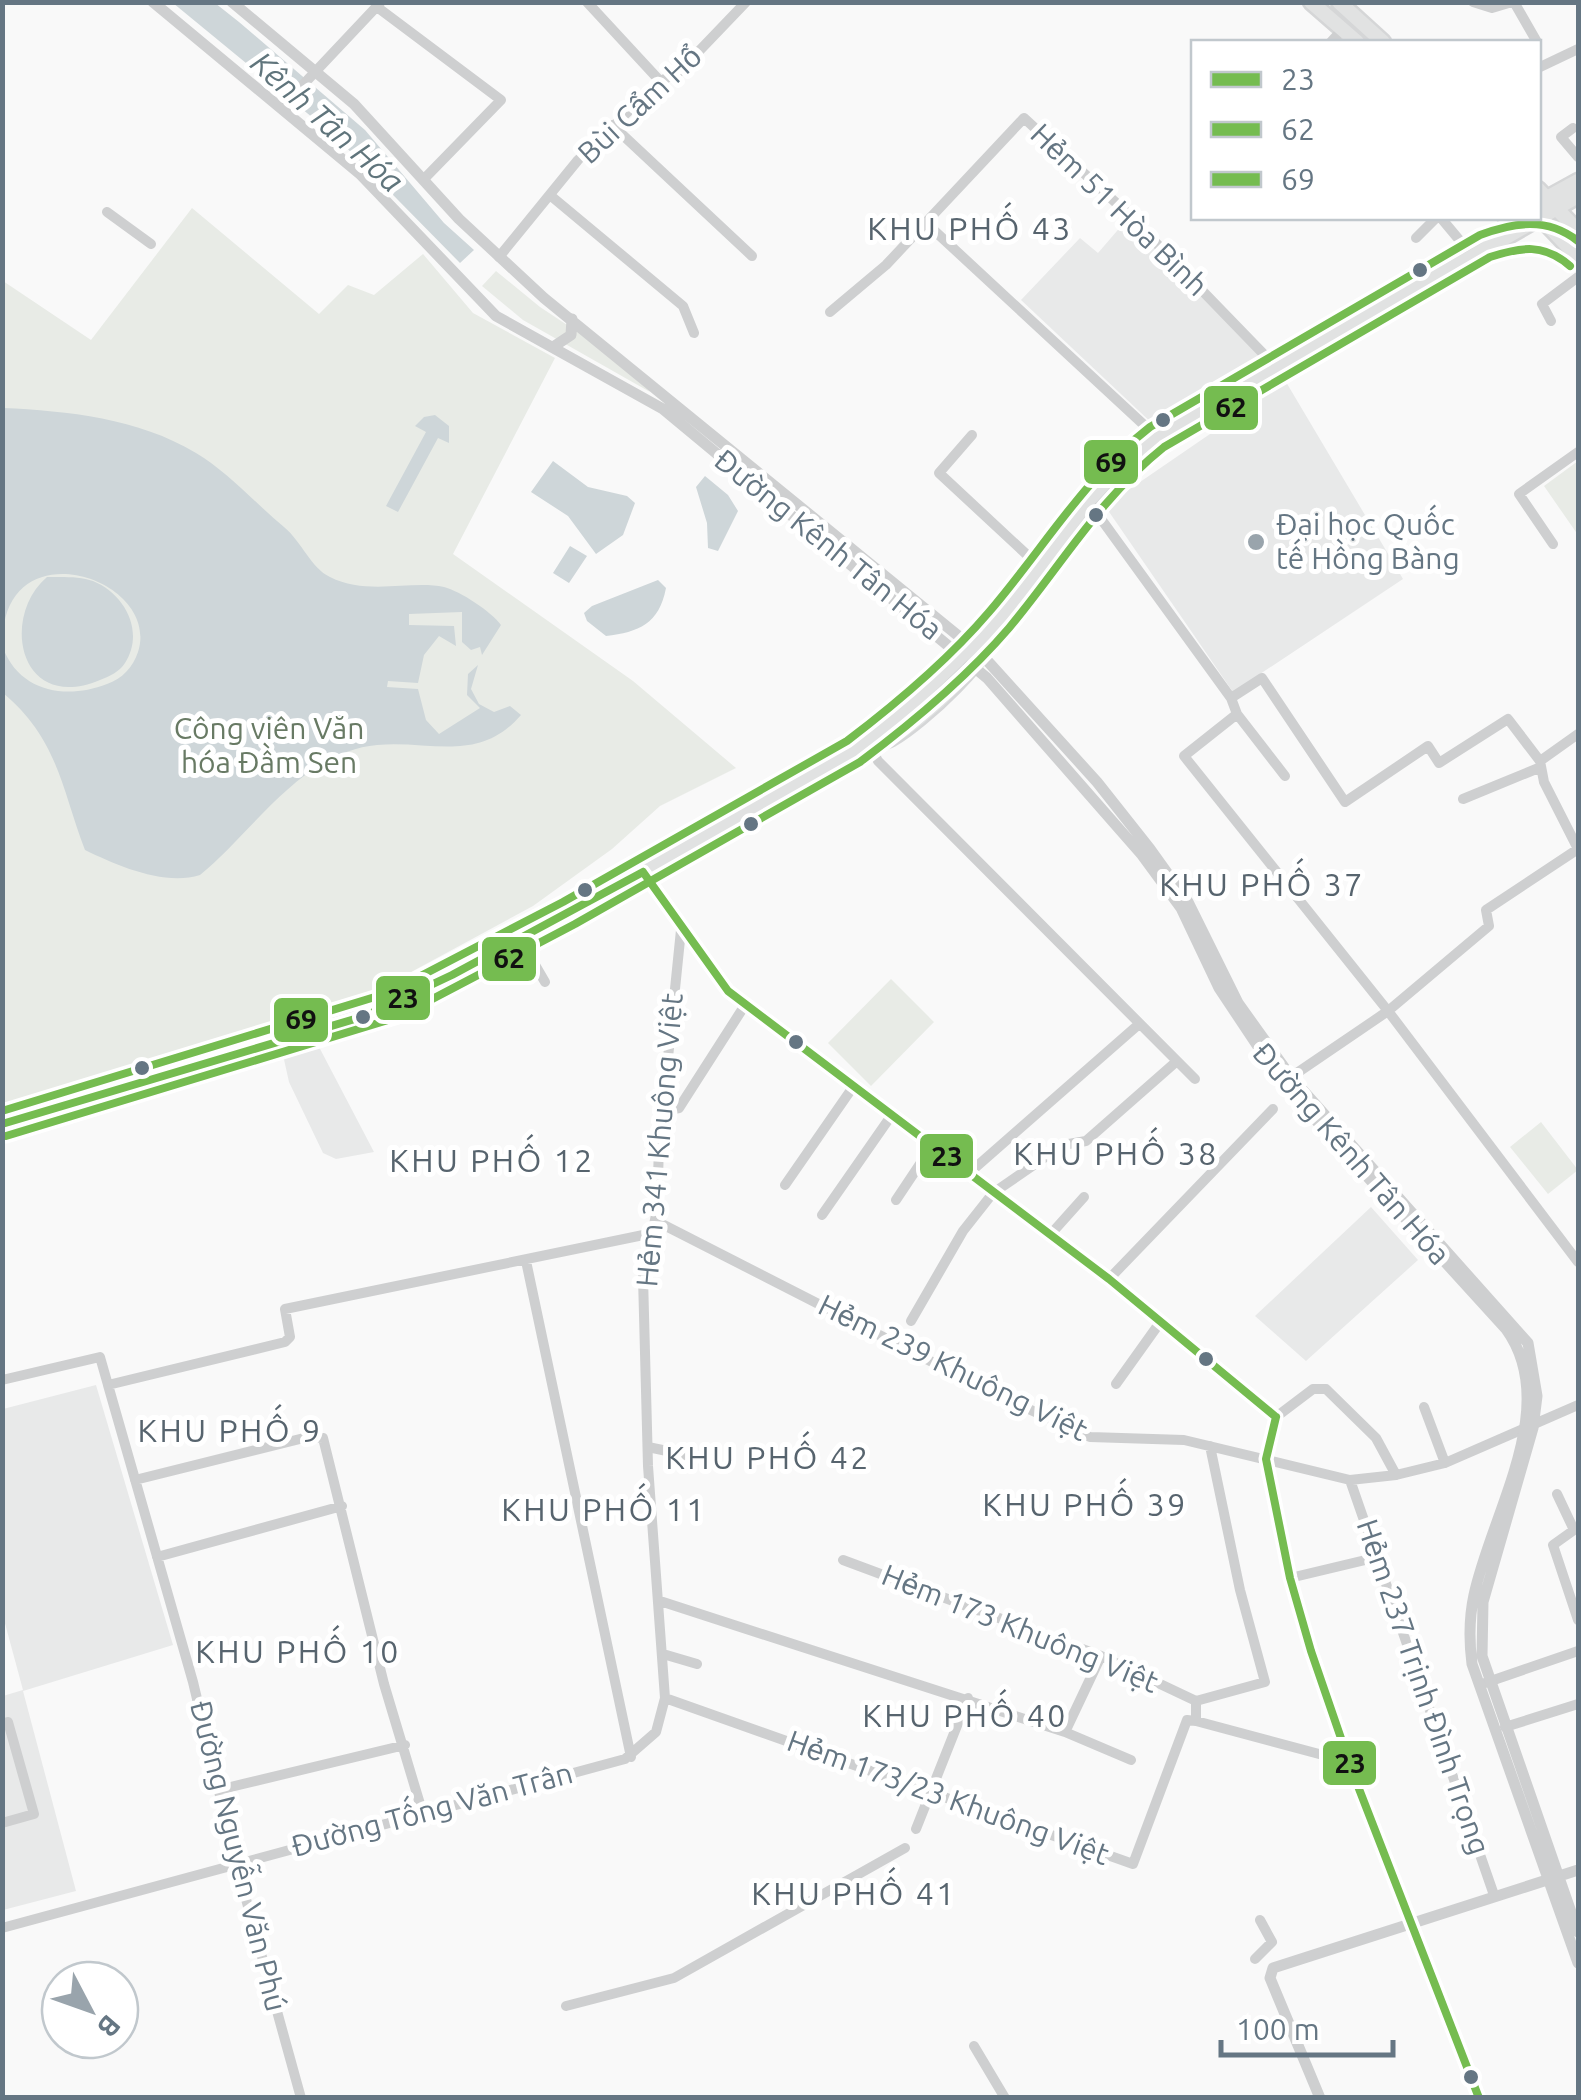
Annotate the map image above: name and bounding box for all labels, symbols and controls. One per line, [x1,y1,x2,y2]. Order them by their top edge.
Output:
street label: Bùi Cẩm Hổ [571,39,708,170]
legend [1191,40,1541,220]
water label: Kênh Tân Hóa [244,44,411,199]
text: 23 [1281,62,1315,96]
text: 62 [1281,112,1315,146]
street label: Hẻm 51 Hòa Bình [1024,116,1215,302]
text: 69 [1281,162,1315,196]
district label: KHU PHỐ 43 [867,202,1073,246]
unlabelled marker [1410,260,1430,280]
line badge: 62 [1202,384,1260,432]
text: 62 [1215,391,1247,422]
unlabelled marker [1153,410,1173,430]
line badge: 69 [1082,438,1140,486]
street label: Đường Kênh Tân Hóa [708,442,949,646]
text: 69 [1095,446,1127,477]
place label: Đại học Quốc tế Hồng Bàng [1276,504,1460,575]
unlabelled marker [1086,505,1106,525]
marker: Đại học Quốc tế Hồng Bàng [1245,531,1267,553]
park label: Công viên Văn hóa Đầm Sen [174,711,364,779]
unlabelled marker [741,814,761,834]
district label: KHU PHỐ 37 [1159,858,1365,902]
unlabelled marker [575,880,595,900]
line badge: 62 [480,935,538,983]
text: 62 [493,942,525,973]
line badge: 23 [374,974,432,1022]
text: 23 [387,982,419,1013]
street label: Hẻm 341 Khuông Việt [629,991,689,1288]
line badge: 69 [272,996,330,1044]
text: 69 [285,1003,317,1034]
unlabelled marker [353,1007,373,1027]
unlabelled marker [786,1032,806,1052]
street label: Đường Kênh Tân Hóa [1246,1036,1457,1271]
unlabelled marker [132,1058,152,1078]
district label: KHU PHỐ 38 [1013,1127,1219,1171]
line badge: 23 [918,1132,975,1180]
district label: KHU PHỐ 12 [389,1134,595,1178]
text: 23 [931,1140,963,1171]
street label: Hẻm 239 Khuông Việt [813,1287,1094,1447]
unlabelled marker [1196,1349,1216,1369]
district label: KHU PHỐ 9 [137,1404,323,1448]
district label: KHU PHỐ 42 [665,1431,871,1475]
district label: KHU PHỐ 39 [982,1478,1188,1522]
district label: KHU PHỐ 11 [501,1483,707,1527]
street label: Hẻm 237 Trịnh Đình Trọng [1349,1515,1497,1859]
street label: Hẻm 173 Khuông Việt [877,1557,1164,1699]
district label: KHU PHỐ 10 [195,1625,401,1669]
district label: KHU PHỐ 40 [862,1689,1068,1733]
street label: Đường Nguyễn Văn Phú [184,1696,296,2015]
street label: Hẻm 173/23 Khuông Việt [783,1723,1114,1871]
line badge: 23 [1321,1739,1378,1787]
street label: Đường Tống Văn Trân [287,1752,576,1863]
district label: KHU PHỐ 41 [751,1867,957,1911]
north arrow [40,1960,140,2060]
scale bar [1221,1995,1394,2057]
text: B [91,2010,127,2044]
text: 100 m [1236,2012,1320,2046]
unlabelled marker [1461,2067,1481,2087]

